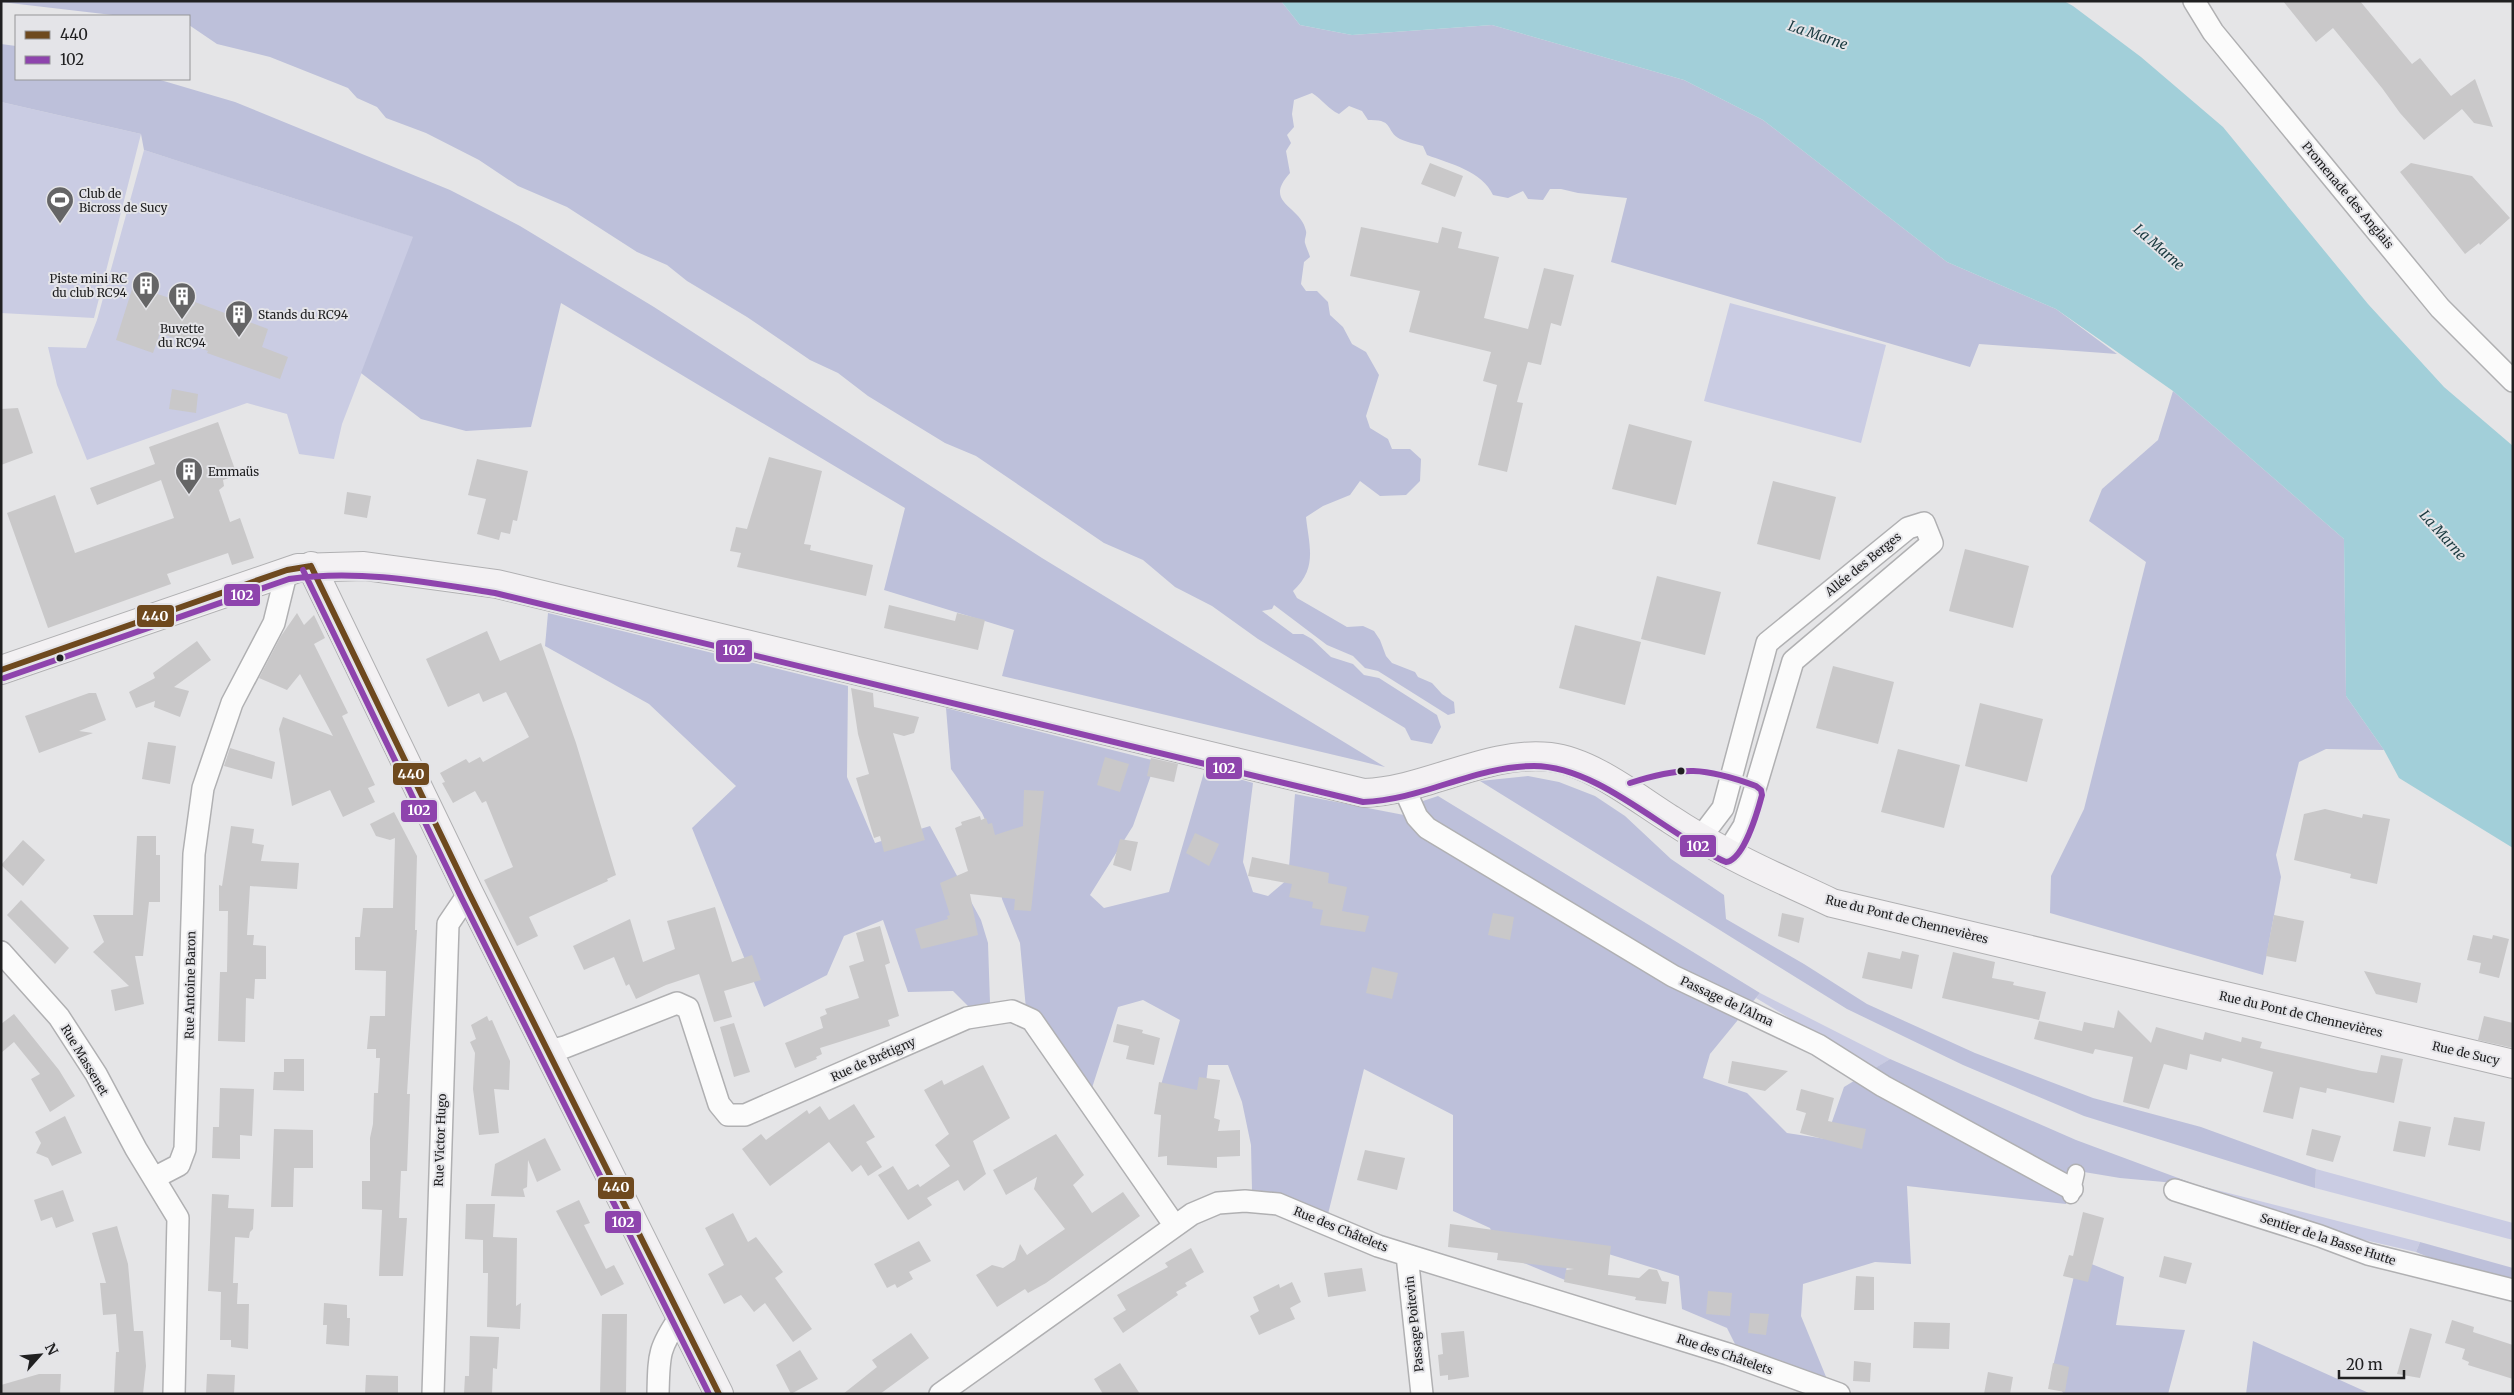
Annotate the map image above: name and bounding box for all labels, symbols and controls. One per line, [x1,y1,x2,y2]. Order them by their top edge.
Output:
legend [15,15,190,80]
water label: La Marne [1786,16,1850,54]
text: 440 [60,25,88,44]
text: 102 [60,50,84,69]
street label: Promenade des Anglais [2299,139,2397,251]
sports icon: Club de Bicross de Sucy [45,185,75,224]
place label: Club de Bicross de Sucy [79,186,168,215]
water label: La Marne [2130,220,2188,274]
building icon: Piste mini RC du club RC94 [131,270,161,309]
place label: Piste mini RC du club RC94 [49,271,128,300]
building icon: Buvette du RC94 [167,281,197,320]
building icon: Stands du RC94 [224,299,254,338]
place label: Stands du RC94 [258,307,349,322]
place label: Buvette du RC94 [158,321,207,350]
building icon: Emmaüs [174,456,204,495]
place label: Emmaüs [208,464,259,479]
water label: La Marne [2416,506,2470,564]
street label: Allée des Berges [1821,529,1904,600]
line badge: 102 [223,583,261,607]
text: 102 [231,586,254,604]
line badge: 440 [136,604,175,628]
text: 440 [142,607,168,625]
line badge: 102 [715,639,753,663]
text: 102 [723,641,746,659]
unlabelled marker [55,653,65,663]
line badge: 102 [1205,756,1243,780]
text: 102 [1213,759,1236,777]
line badge: 440 [392,762,430,786]
text: 440 [398,765,424,783]
unlabelled marker [1676,766,1686,776]
line badge: 102 [400,799,438,823]
text: 102 [408,801,431,819]
line badge: 102 [1679,834,1717,858]
text: 102 [1687,837,1710,855]
street label: Rue du Pont de Chennevières [1824,892,1990,947]
street label: Rue Antoine Baron [182,931,198,1039]
street label: Passage de l'Alma [1678,973,1776,1029]
street label: Rue du Pont de Chennevières [2218,988,2384,1040]
street label: Rue Massenet [58,1022,112,1098]
street label: Rue de Brétigny [828,1034,918,1084]
street label: Rue de Sucy [2431,1038,2501,1068]
street label: Rue Victor Hugo [431,1093,449,1187]
line badge: 440 [597,1176,635,1200]
text: 440 [603,1178,629,1196]
street label: Rue des Châtelets [1292,1203,1391,1255]
line badge: 102 [604,1210,642,1234]
street label: Sentier de la Basse Hutte [2258,1210,2398,1268]
text: 102 [612,1213,635,1231]
street label: Passage Poitevin [1402,1275,1426,1373]
north arrow [15,1330,65,1380]
street label: Rue des Châtelets [1675,1331,1775,1377]
text: N [41,1340,62,1358]
scale bar [2339,1348,2404,1380]
text: 20 m [2346,1355,2383,1374]

